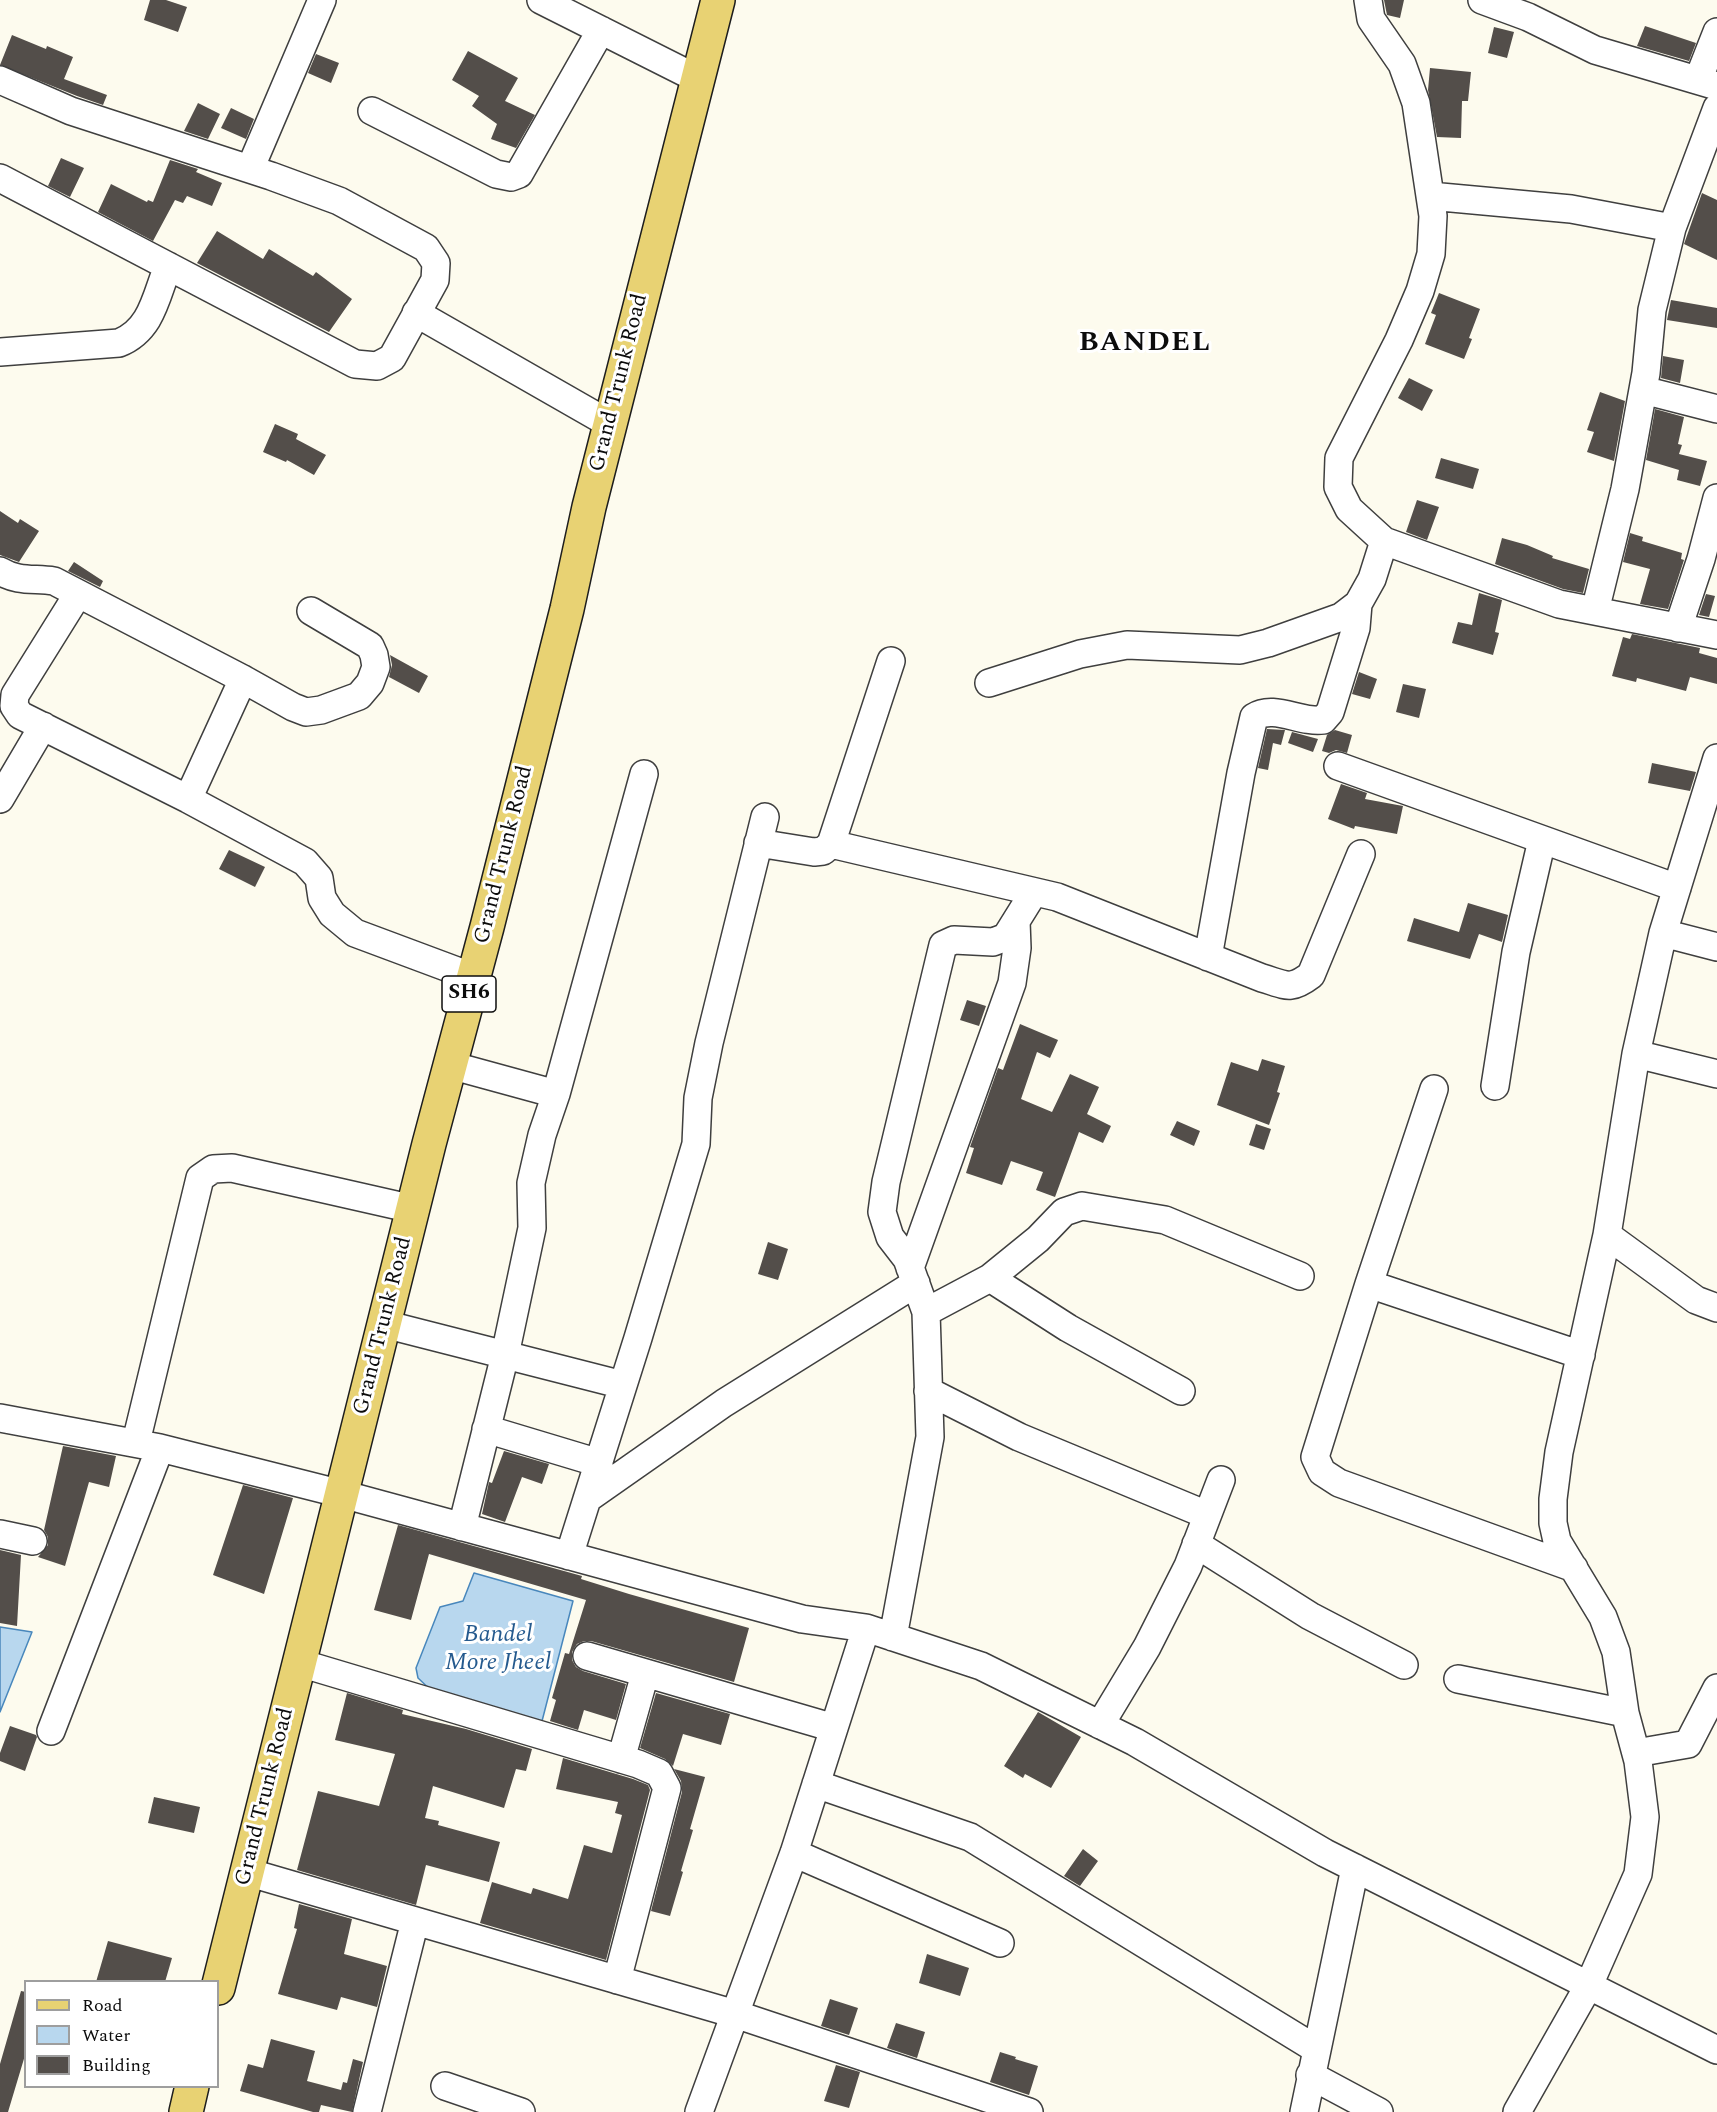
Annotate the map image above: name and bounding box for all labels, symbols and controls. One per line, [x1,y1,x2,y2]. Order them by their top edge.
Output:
street label: Grand Trunk Road [585,291,655,475]
district label: BANDEL [1079,328,1211,362]
street label: Grand Trunk Road [470,763,540,947]
road number: SH6 [442,976,496,1012]
street label: Grand Trunk Road [349,1234,419,1418]
water label: Bandel More Jheel [445,1622,551,1678]
street label: Grand Trunk Road [231,1705,301,1889]
legend [24,1980,219,2088]
text: Road [82,1992,123,2019]
text: Water [82,2022,130,2049]
text: Building [82,2052,151,2079]

